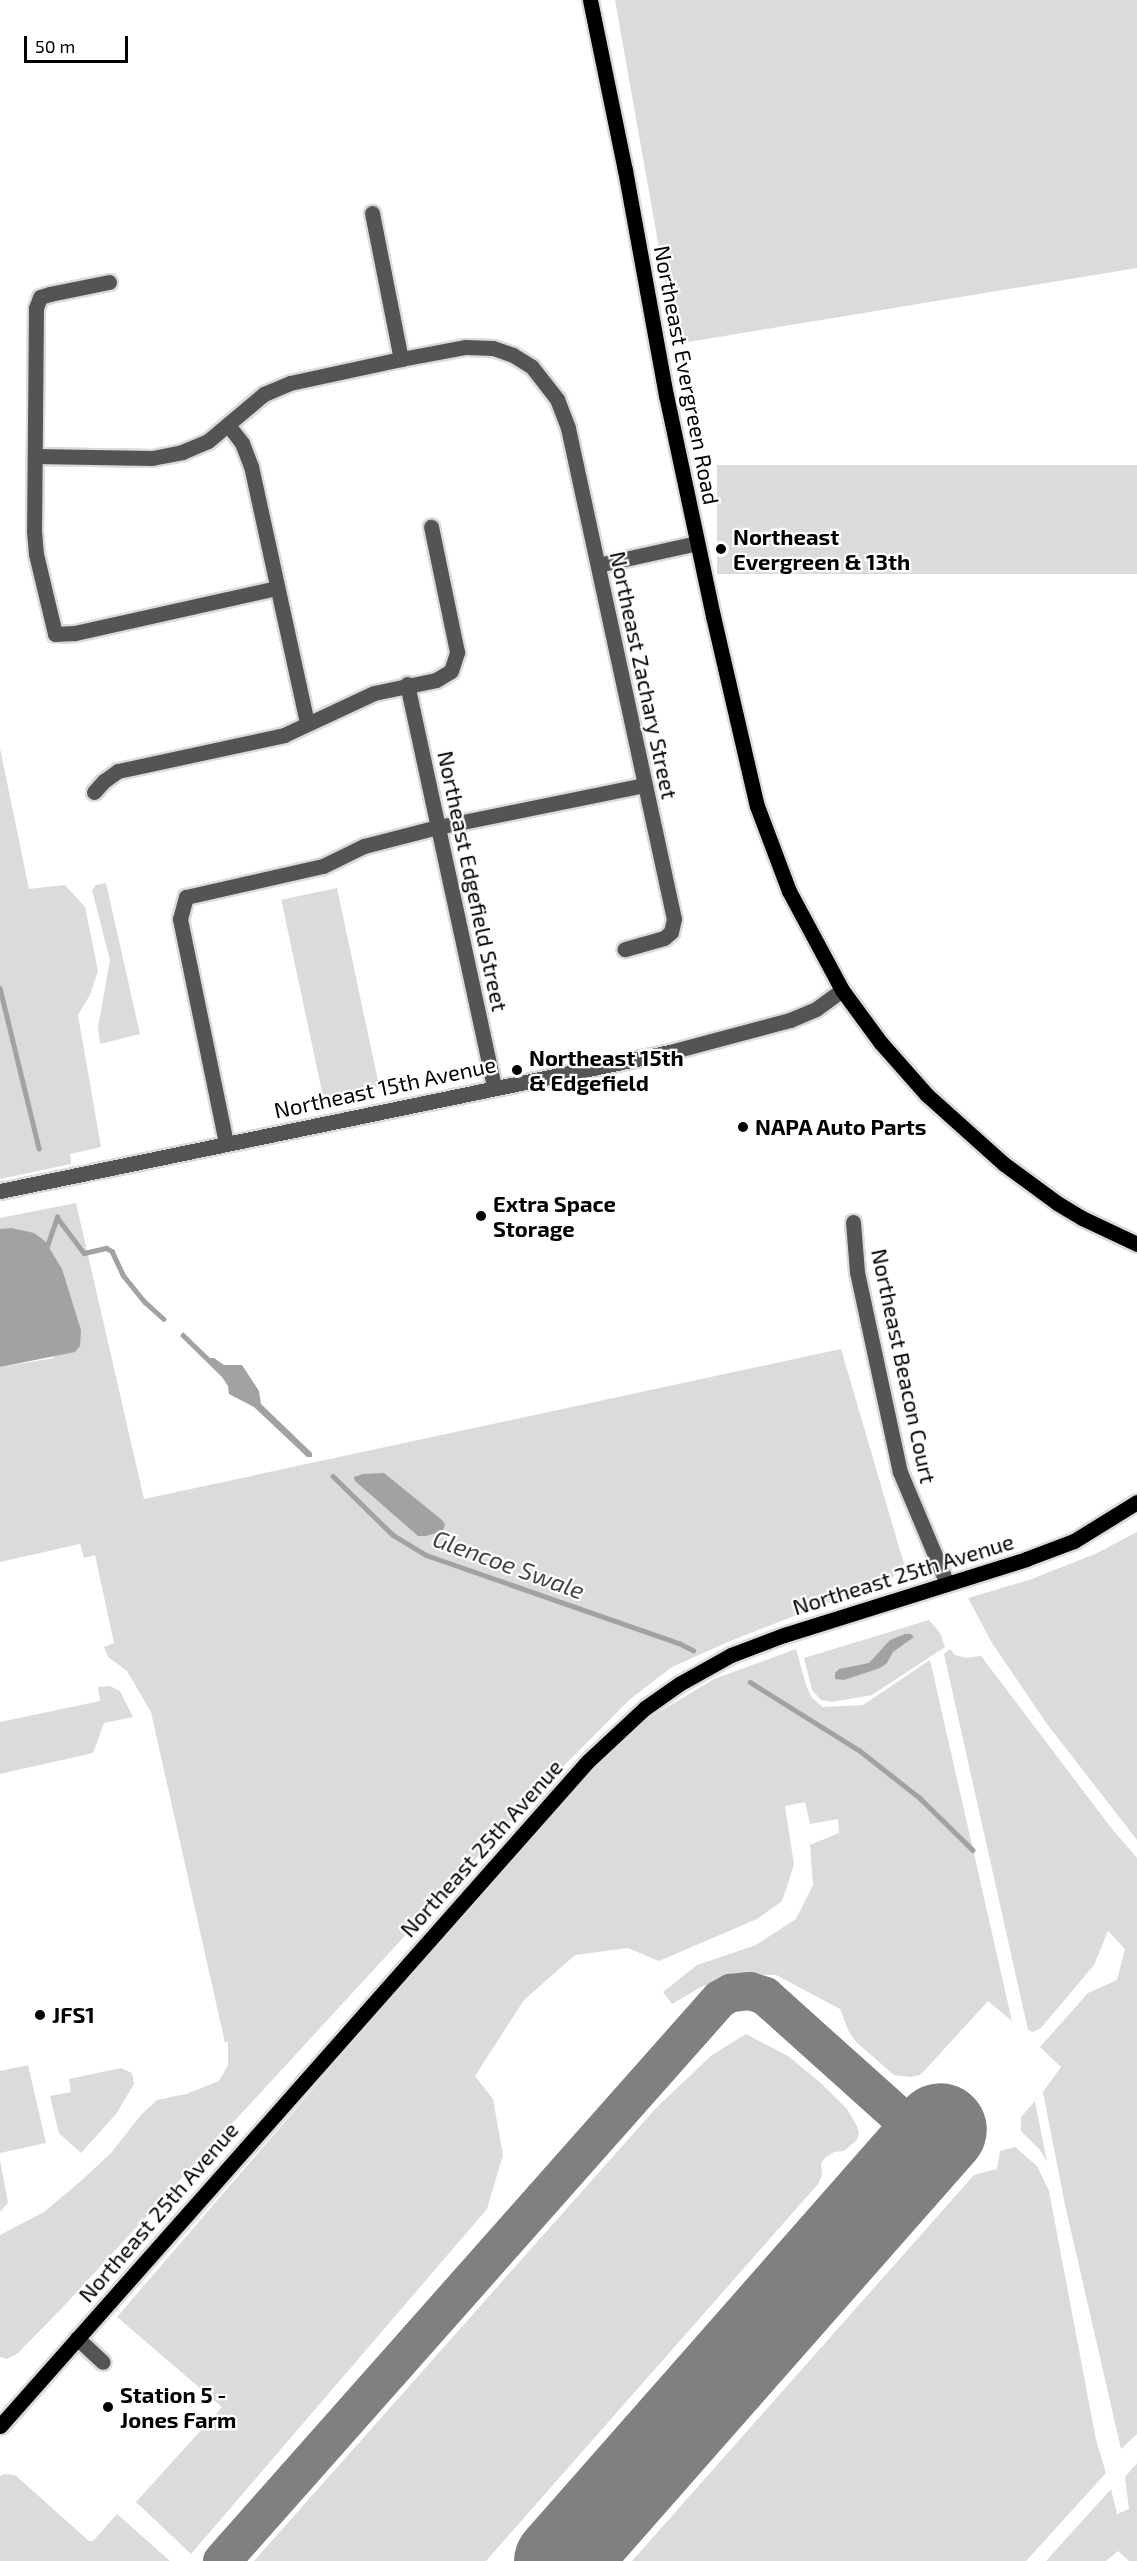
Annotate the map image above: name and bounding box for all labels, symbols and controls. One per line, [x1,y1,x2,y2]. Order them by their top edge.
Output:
scale bar [27,24,130,62]
text: 50 m [35,35,75,57]
street label: Northeast Evergreen Road [649,243,725,507]
place label: Northeast Evergreen & 13th [733,523,910,574]
marker: Northeast Evergreen & 13th [714,542,728,556]
street label: Northeast Zachary Street [605,549,683,801]
street label: Northeast Edgefield Street [432,748,514,1014]
place label: Northeast 15th & Edgefield [529,1044,684,1096]
street label: Northeast 15th Avenue [271,1051,499,1123]
marker: Northeast 15th & Edgefield [510,1063,524,1077]
place label: NAPA Auto Parts [755,1114,928,1140]
marker: NAPA Auto Parts [736,1120,750,1134]
place label: Extra Space Storage [493,1190,616,1242]
marker: Extra Space Storage [474,1209,488,1223]
street label: Northeast Beacon Court [866,1246,942,1486]
water label: Glencoe Swale [429,1523,589,1605]
street label: Northeast 25th Avenue [789,1528,1017,1620]
street label: Northeast 25th Avenue [394,1754,568,1942]
place label: JFS1 [52,2002,95,2028]
marker: JFS1 [33,2008,47,2022]
street label: Northeast 25th Avenue [72,2116,244,2308]
place label: Station 5 - Jones Farm [120,2381,236,2432]
marker: Station 5 - Jones Farm [101,2400,115,2414]

